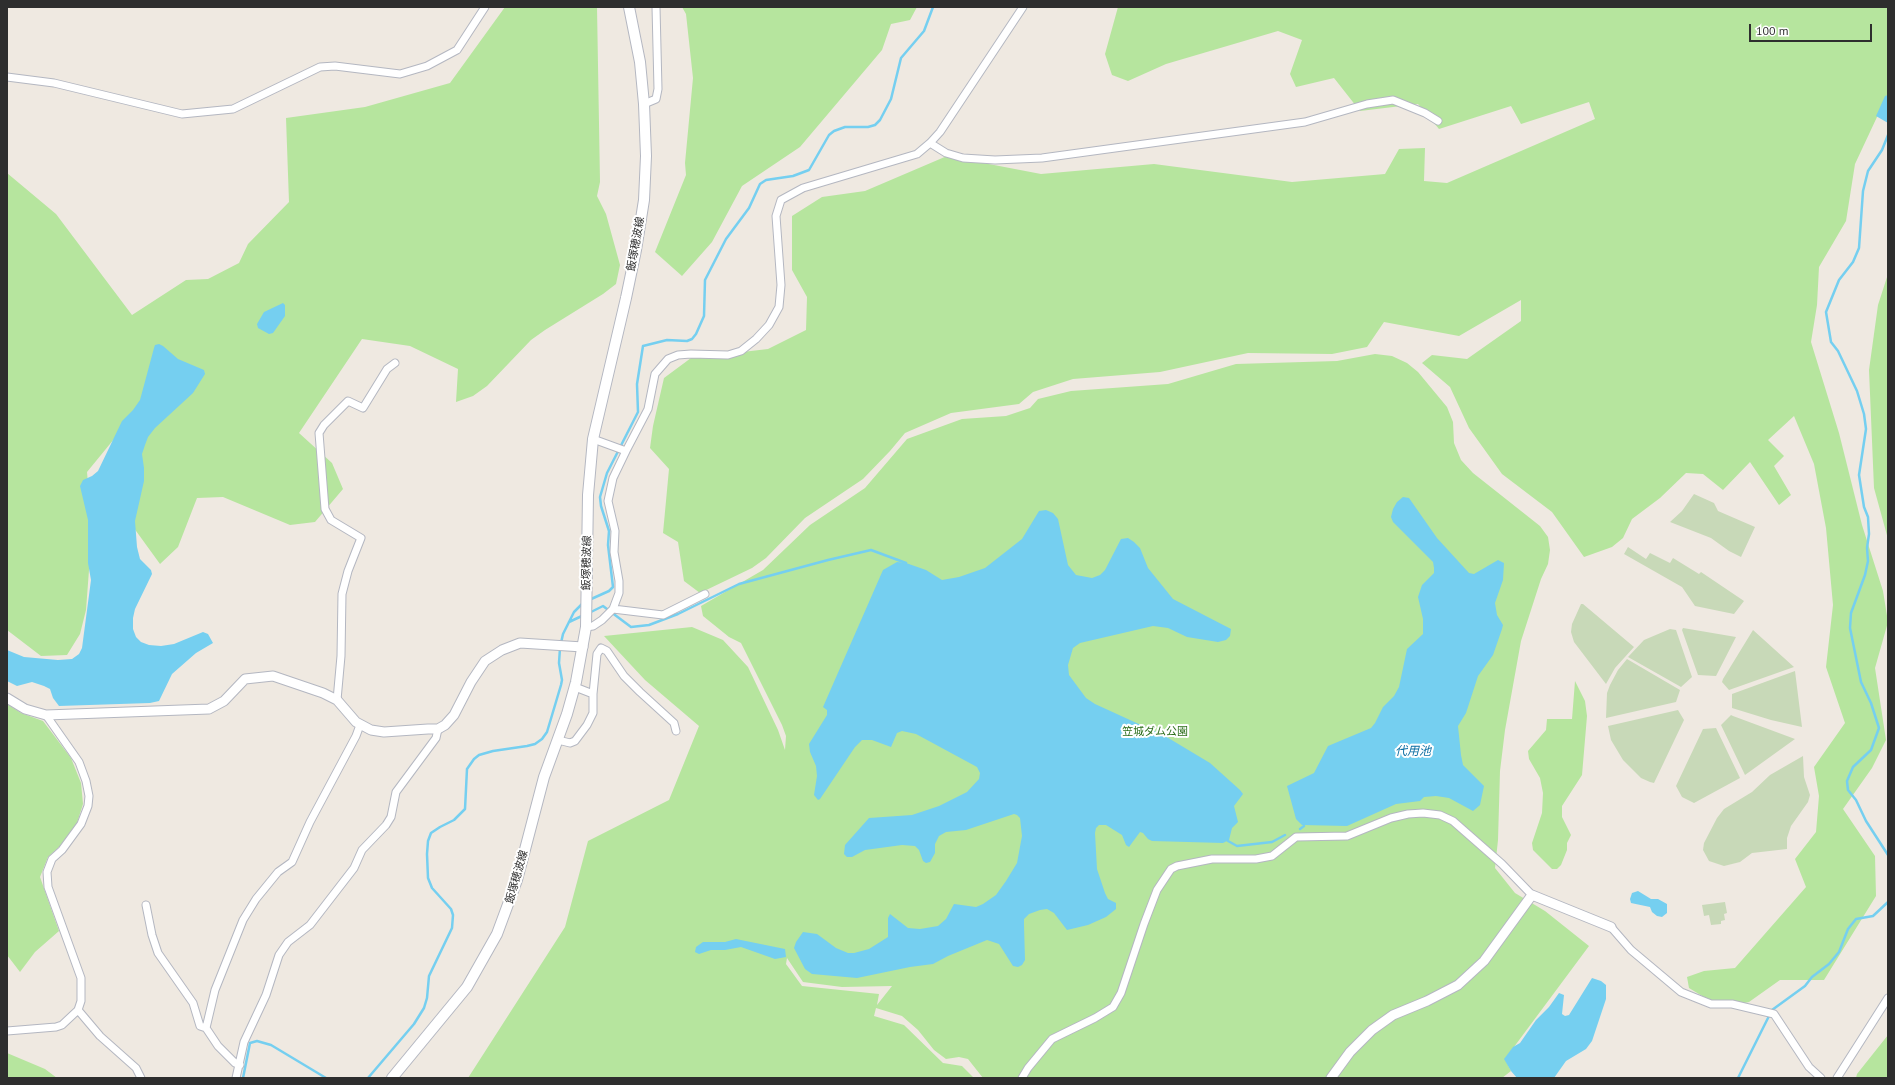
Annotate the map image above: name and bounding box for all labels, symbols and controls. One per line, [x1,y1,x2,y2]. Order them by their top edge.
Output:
scale bar [1751,16,1874,42]
text: 100 m [1756,23,1789,38]
street label: 飯塚穂波線 [625,216,647,272]
street label: 飯塚穂波線 [580,535,594,591]
park label: 笠城ダム公園 [1122,725,1188,739]
water label: 代用池 [1395,745,1431,759]
street label: 飯塚穂波線 [503,849,531,905]

